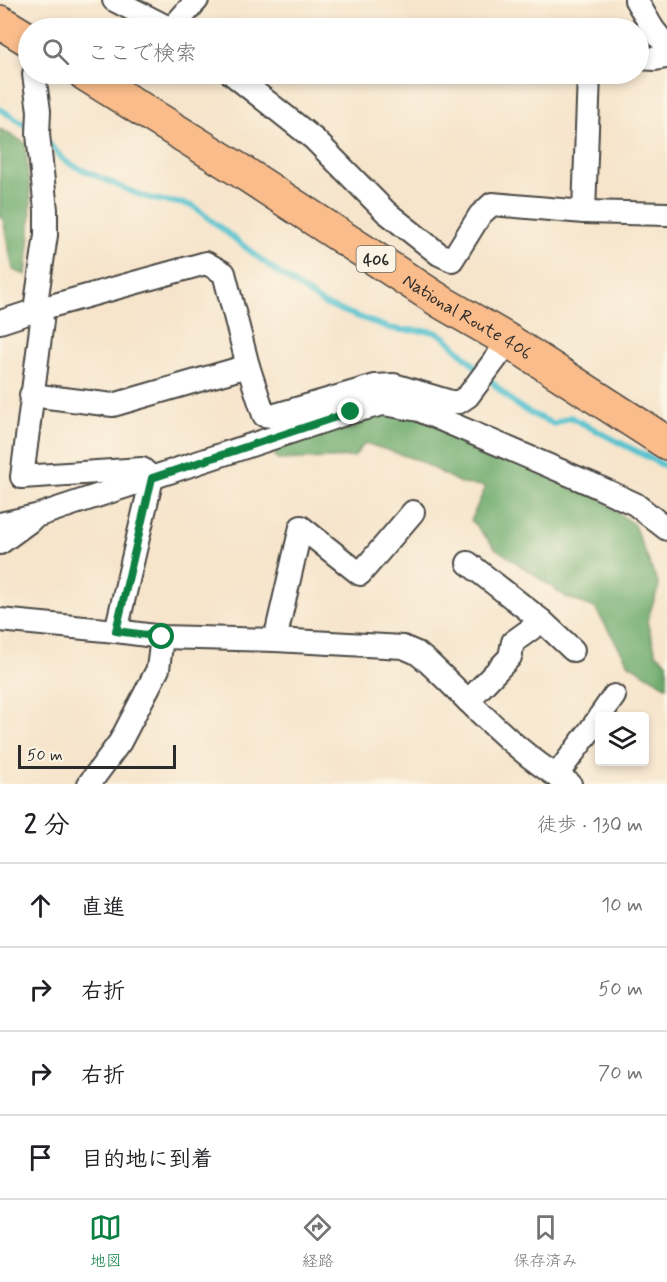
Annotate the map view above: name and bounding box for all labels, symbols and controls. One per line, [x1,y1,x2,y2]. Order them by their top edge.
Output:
search box [18,18,649,84]
icon: search [39,35,72,68]
text: ここで検索 [87,40,197,68]
road number: 406 [356,246,395,272]
street label: National Route 406 [398,269,536,366]
route end [337,398,363,424]
route start [148,623,174,649]
map controls [595,712,649,766]
button: layers [595,712,649,766]
scale bar [18,742,176,770]
text: 50 m [27,745,63,766]
text: 2 分 [24,809,70,843]
text: 徒歩 · 130 m [537,812,643,839]
icon: ahead [24,889,57,922]
text: 10 m [601,892,643,919]
text: 直進 [81,894,125,922]
icon: right [24,973,57,1006]
text: 50 m [598,976,643,1003]
text: 右折 [81,978,125,1006]
icon: right [24,1057,57,1090]
text: 70 m [598,1060,643,1087]
text: 右折 [81,1062,125,1090]
icon: arrive [24,1141,57,1174]
text: 目的地に到着 [81,1146,213,1174]
tab: 地図 [89,1211,122,1272]
tab: 経路 [301,1211,334,1272]
tab: 保存済み [513,1211,577,1272]

